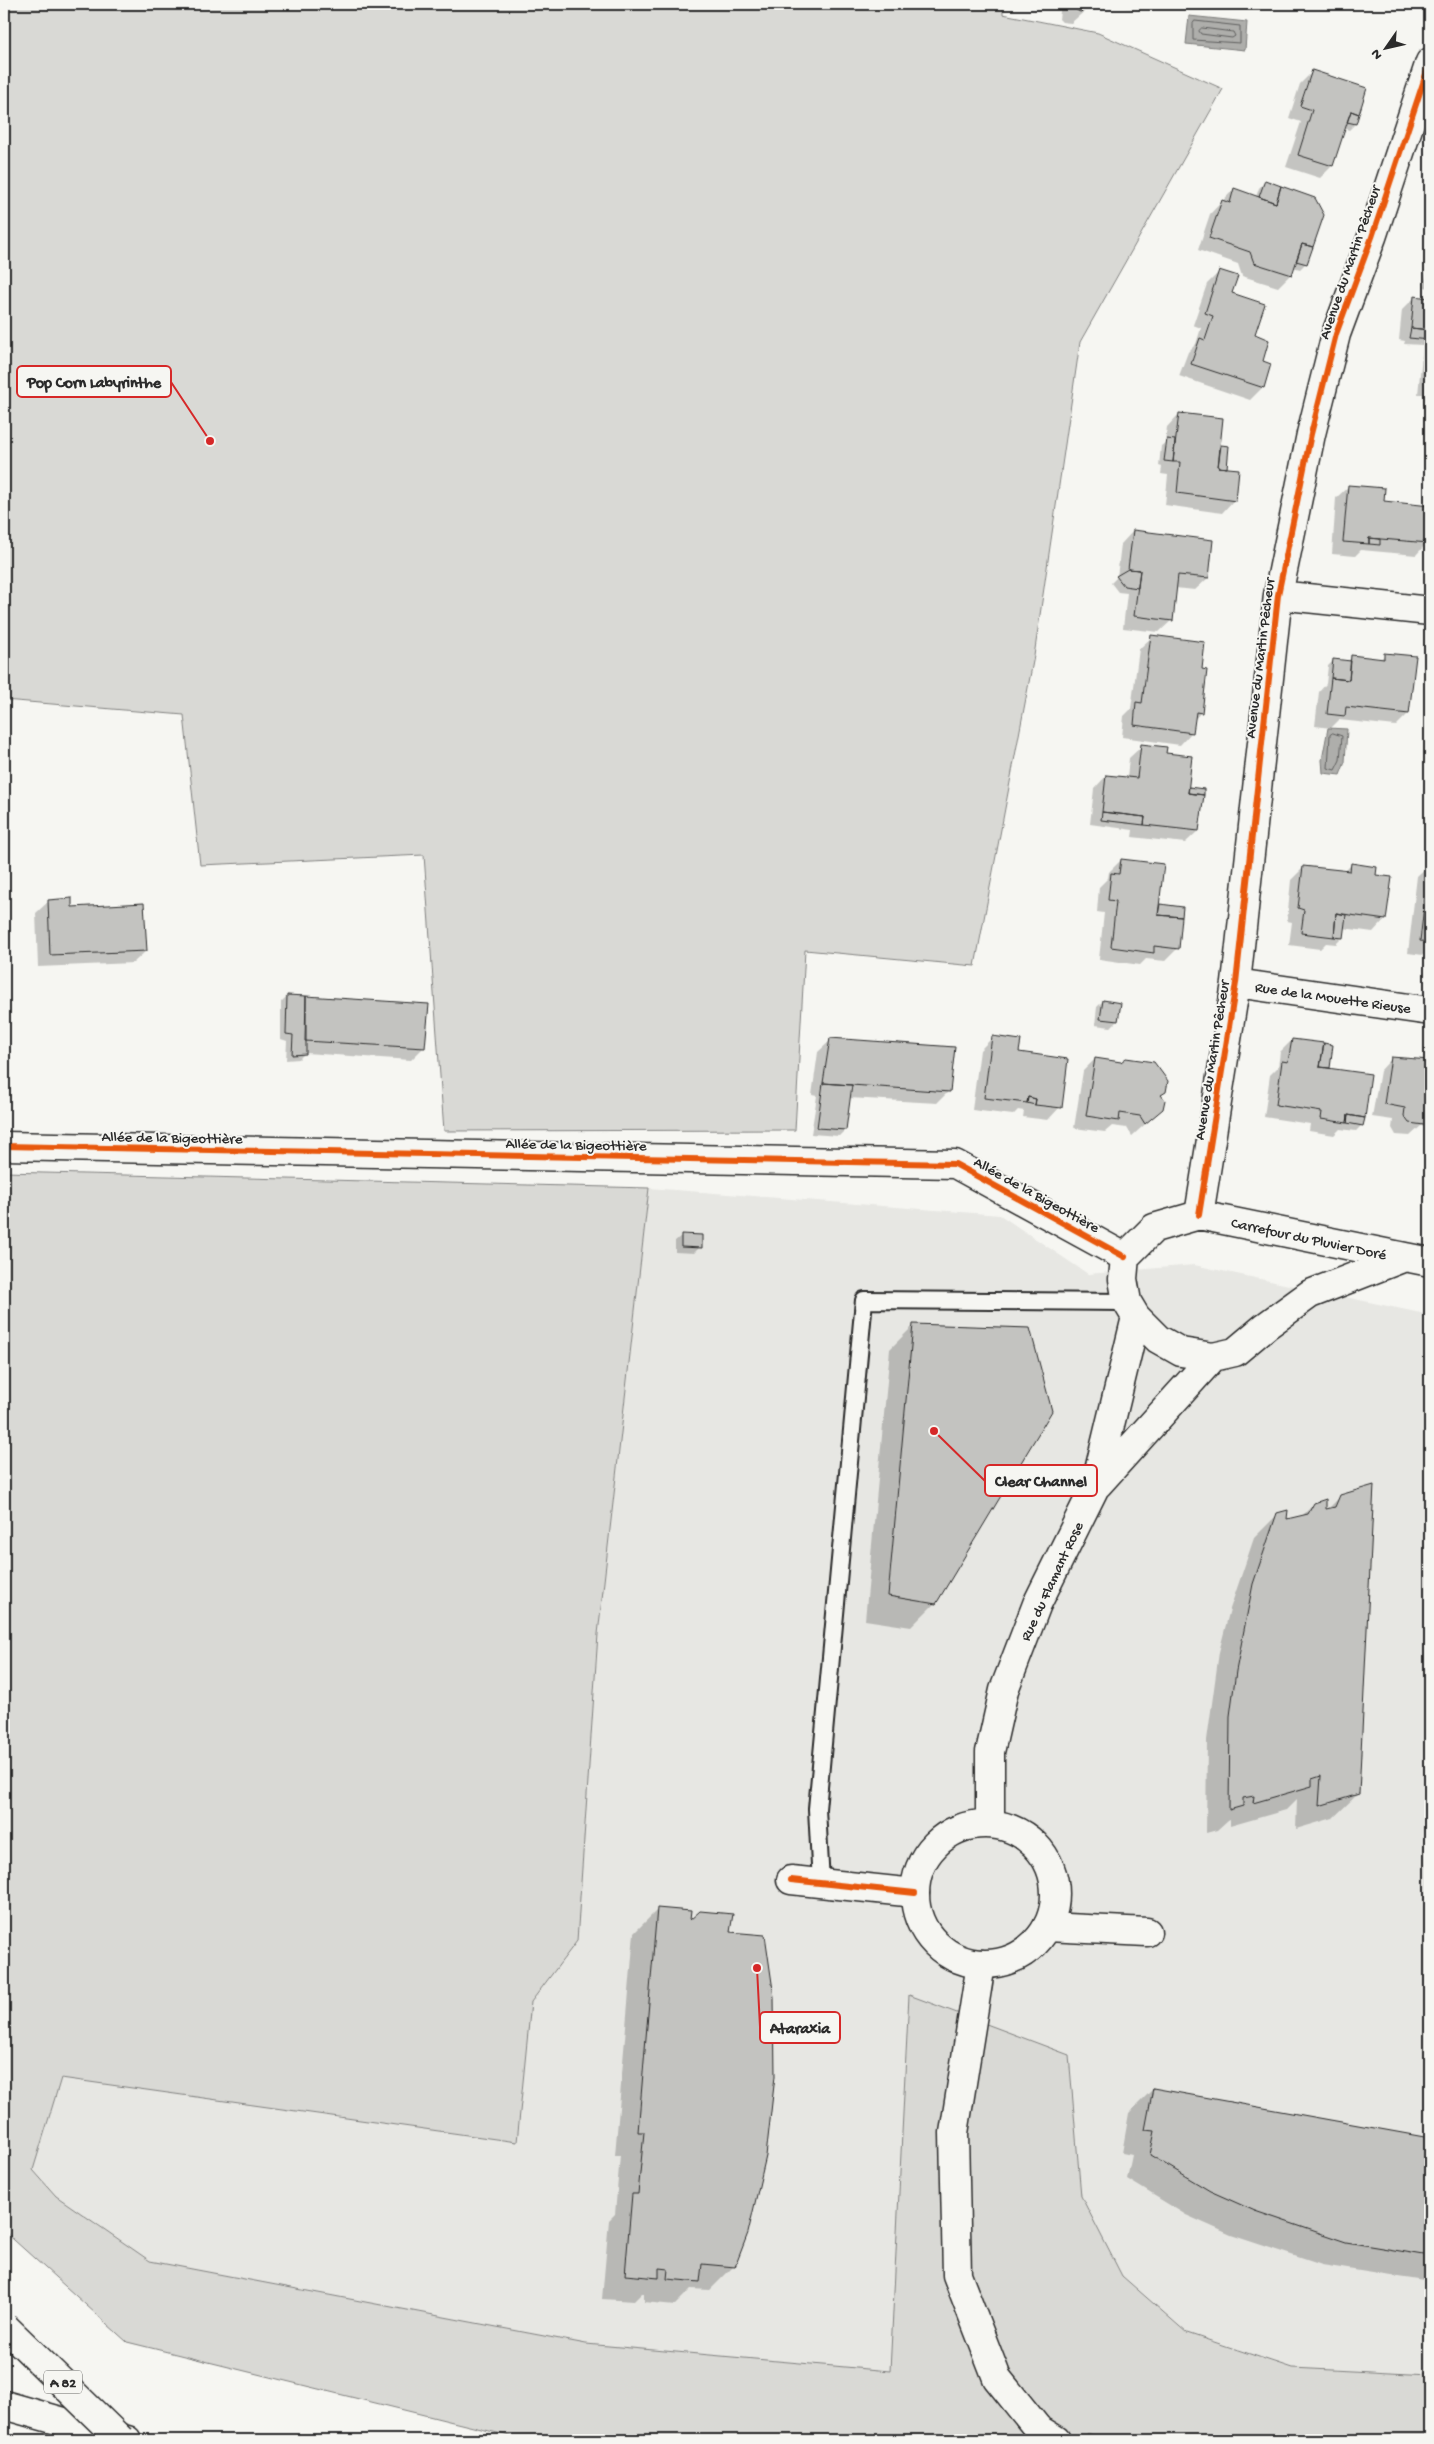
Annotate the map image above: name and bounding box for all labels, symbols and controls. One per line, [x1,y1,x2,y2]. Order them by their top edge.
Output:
north arrow [1362,22,1412,72]
text: N [1368,45,1387,62]
street label: Avenue du Martin Pêcheur [1316,182,1386,342]
callout: Pop Corn Labyrinthe [17,366,171,397]
text: Pop Corn Labyrinthe [26,375,162,394]
street label: Avenue du Martin Pêcheur [1242,575,1280,739]
street label: Avenue du Martin Pêcheur [1191,978,1235,1141]
street label: Rue de la Mouette Rieuse [1254,979,1412,1019]
street label: Allée de la Bigeottière [101,1129,243,1149]
street label: Allée de la Bigeottière [505,1136,647,1156]
street label: Allée de la Bigeottière [970,1154,1102,1238]
street label: Carrefour du Pluvier Doré [1229,1215,1388,1265]
callout: Clear Channel [985,1465,1097,1496]
text: Clear Channel [994,1474,1087,1493]
street label: Rue du Flamant Rose [1017,1519,1088,1644]
callout: Ataraxia [760,2012,840,2043]
text: Ataraxia [769,2021,831,2040]
road number: A 82 [44,2370,82,2394]

